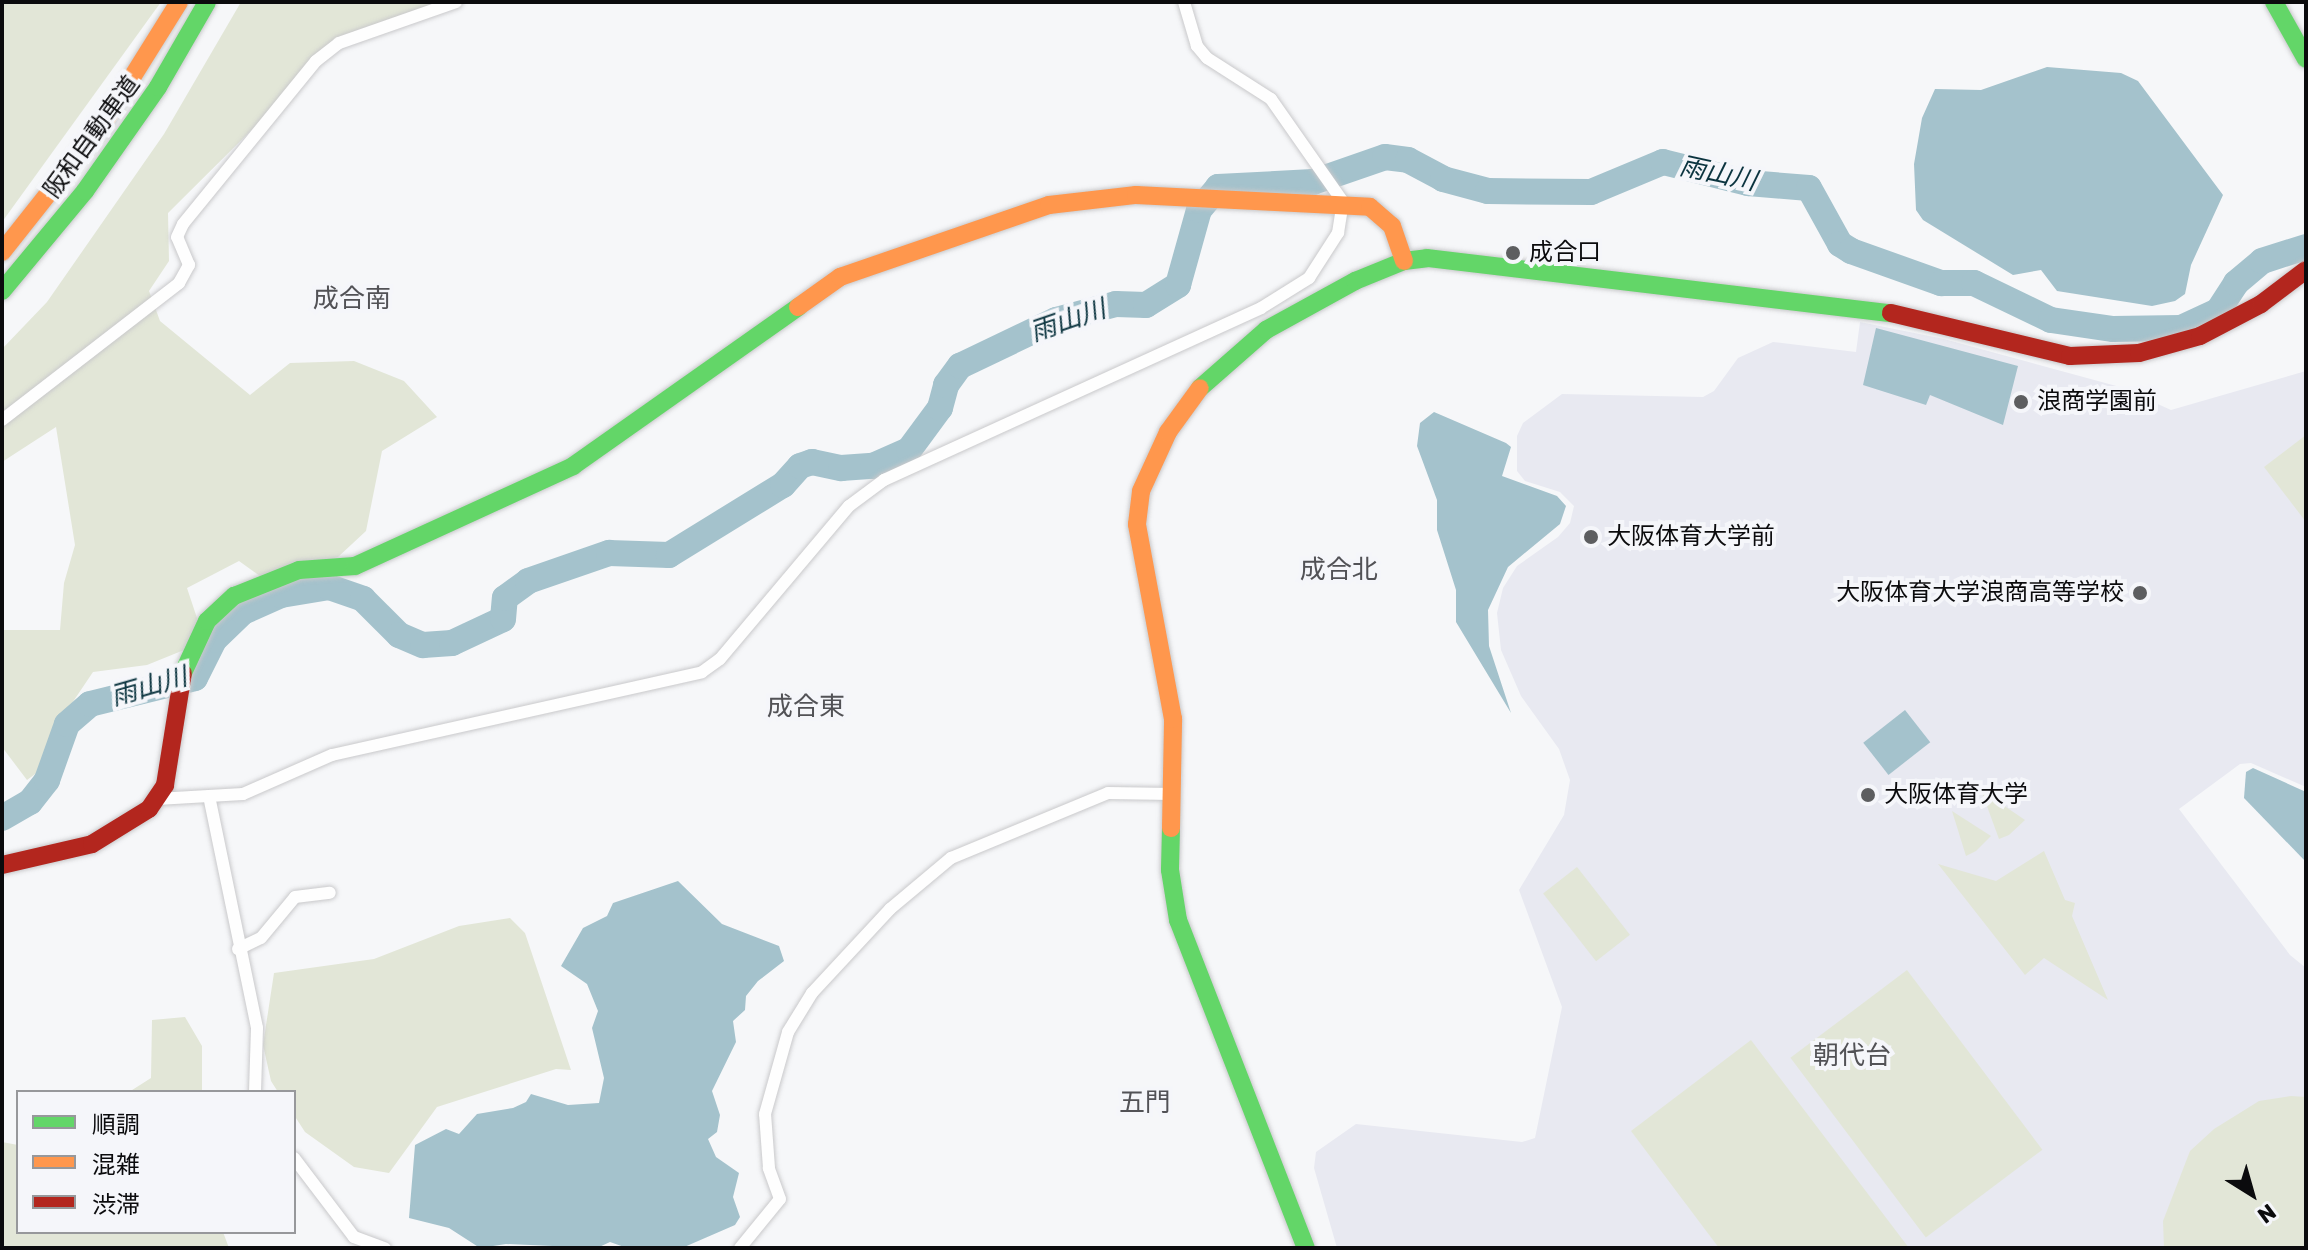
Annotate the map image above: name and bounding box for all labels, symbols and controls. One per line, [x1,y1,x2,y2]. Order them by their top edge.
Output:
street label: 阪和自動車道 [38,70,146,204]
water label: 雨山川 [1677,151,1759,197]
place label: 成合口 [1529,239,1601,267]
marker: 成合口 [1504,244,1522,262]
district label: 成合南 [313,283,391,315]
water label: 雨山川 [1026,294,1110,348]
place label: 浪商学園前 [2037,388,2157,416]
marker: 浪商学園前 [2012,393,2030,411]
place label: 大阪体育大学前 [1607,523,1775,551]
marker: 大阪体育大学前 [1582,528,1600,546]
district label: 成合北 [1300,554,1378,586]
place label: 大阪体育大学浪商高等学校 [1836,579,2124,607]
marker: 大阪体育大学浪商高等学校 [2131,584,2149,602]
water label: 雨山川 [107,661,191,713]
district label: 成合東 [767,691,845,723]
place label: 大阪体育大学 [1884,781,2028,809]
marker: 大阪体育大学 [1859,786,1877,804]
district label: 朝代台 [1813,1040,1891,1072]
district label: 五門 [1119,1087,1171,1119]
legend [16,1090,296,1234]
text: 順調 [92,1111,140,1139]
text: 混雑 [92,1151,140,1179]
north arrow [2212,1154,2292,1234]
text: 渋滞 [92,1191,140,1219]
text: N [2252,1198,2281,1229]

